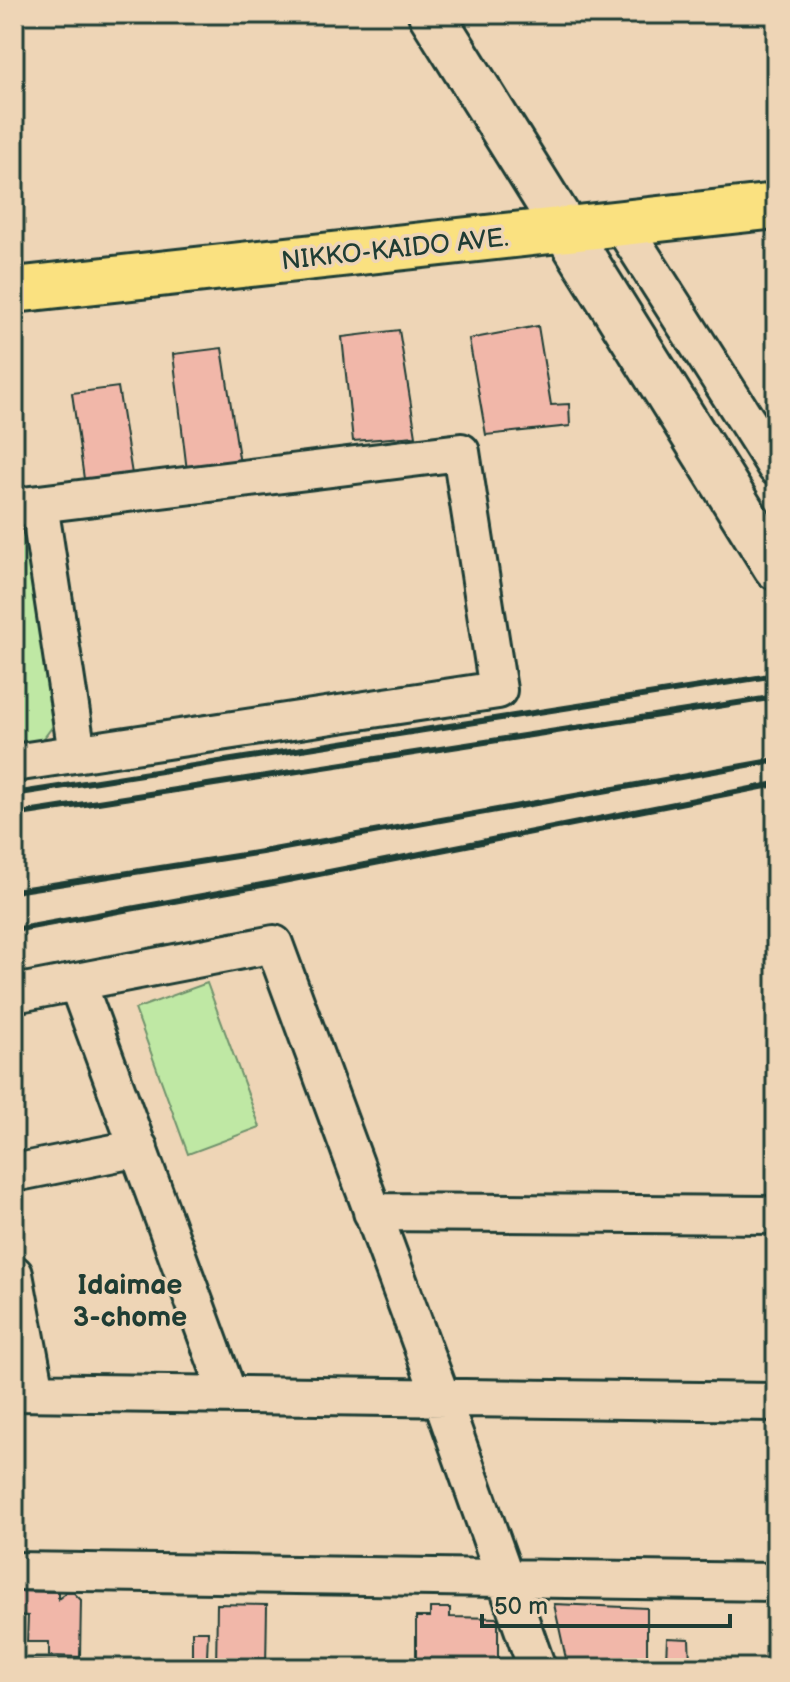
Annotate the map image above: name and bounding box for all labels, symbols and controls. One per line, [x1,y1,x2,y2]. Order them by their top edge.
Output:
street label: NIKKO-KAIDO AVE. [280,223,510,277]
district label: Idaimae 3-chome [73,1269,187,1334]
scale bar [482,1578,730,1628]
text: 50 m [494,1592,548,1621]

